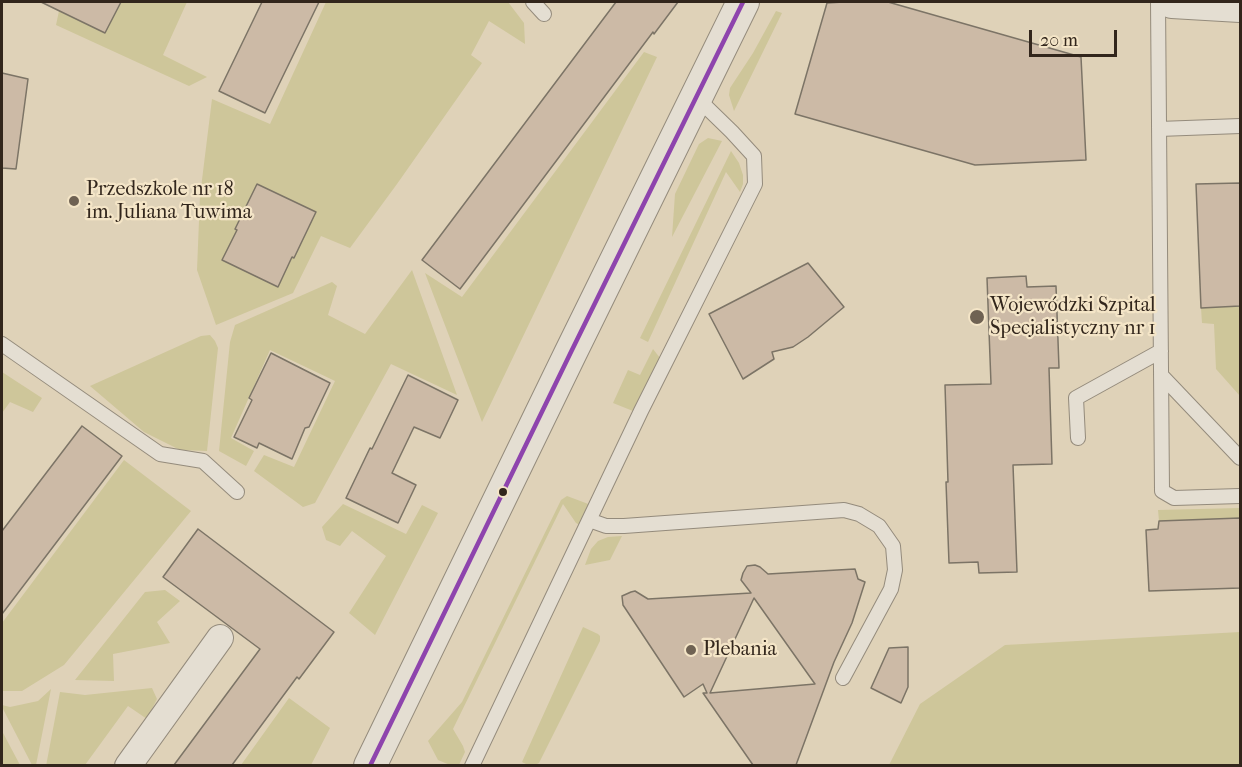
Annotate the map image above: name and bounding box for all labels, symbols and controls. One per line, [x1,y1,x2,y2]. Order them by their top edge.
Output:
scale bar [1032,18,1120,56]
text: 20 m [1040,30,1078,51]
place label: Przedszkole nr 18 im. Juliana Tuwima [86,178,252,225]
marker: Przedszkole nr 18 im. Juliana Tuwima [67,194,81,208]
place label: Wojewódzki Szpital Specjalistyczny nr 1 [990,294,1156,341]
marker: Wojewódzki Szpital Specjalistyczny nr 1 [968,308,986,326]
unlabelled marker [497,486,509,498]
place label: Plebania [703,638,777,662]
marker: Plebania [684,643,698,657]

